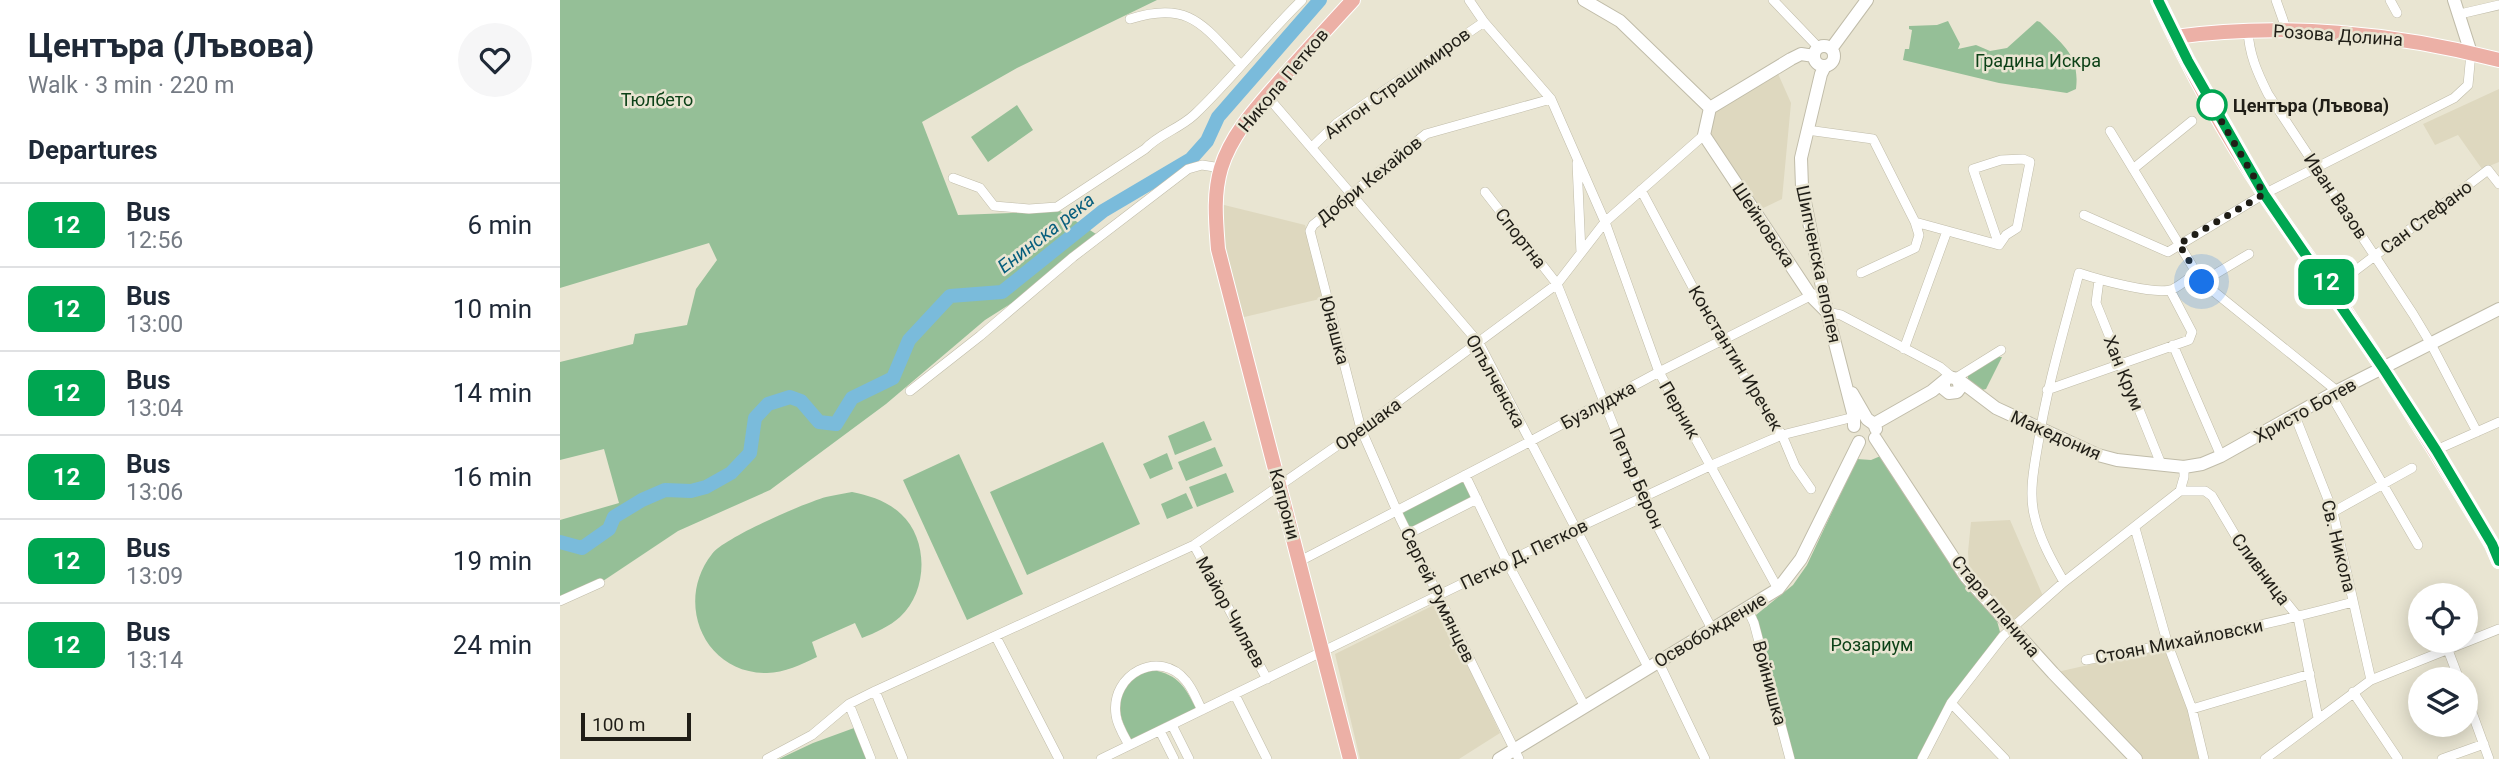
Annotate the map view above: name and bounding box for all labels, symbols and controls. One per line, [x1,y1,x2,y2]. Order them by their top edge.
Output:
street label: Розова Долина [2272,20,2404,50]
button: heart [458,23,532,97]
street label: Антон Страшимиров [1320,23,1474,143]
street label: Никола Петков [1234,24,1332,136]
text: Центъра (Лъвова) [28,26,314,65]
park label: Градина Искра [1975,50,2101,71]
text: Walk · 3 min · 220 m [28,72,234,99]
park label: Тюлбето [621,89,693,110]
marker: Центъра (Лъвова) [2197,90,2227,120]
place label: Центъра (Лъвова) [2233,95,2389,117]
street label: Добри Кехайов [1312,131,1426,229]
text: Departures [28,135,158,165]
street label: Иван Вазов [2300,149,2372,243]
street label: Сан Стефано [2376,176,2476,258]
street label: Шейновска [1728,179,1800,271]
street label: Шипченска епопея [1792,183,1846,345]
water label: Енинска река [993,188,1099,278]
text: Bus [126,197,171,227]
street label: Спортна [1491,204,1551,272]
text: 6 min [467,210,532,240]
text: 12 [53,211,80,239]
text: 12:56 [126,227,183,254]
line badge: 12 [2294,259,2358,305]
your location [2184,264,2219,299]
text: 12 [2312,268,2340,296]
text: Bus [126,281,171,311]
street label: Константин Иречек [1684,282,1788,435]
street label: Юнашка [1316,293,1354,367]
text: 10 min [453,294,532,324]
text: 12 [53,295,80,323]
text: 13:00 [126,311,183,338]
street label: Опълченска [1462,331,1530,431]
street label: Хан Крум [2099,332,2149,414]
text: Bus [126,365,171,395]
street label: Христо Ботев [2250,373,2360,447]
street label: Бузлуджа [1557,377,1639,433]
street label: Перник [1655,377,1705,443]
text: 14 min [453,378,532,408]
text: 12 [53,379,80,407]
street label: Орешака [1331,393,1405,455]
text: 13:04 [126,395,183,422]
street label: Македония [2008,406,2104,464]
street label: Петър Берон [1605,424,1669,532]
text: Bus [126,449,171,479]
text: 16 min [453,462,532,492]
text: 12 [53,463,80,491]
street label: Капрони [1265,466,1305,542]
text: 13:06 [126,479,183,506]
street label: Св. Никола [2317,498,2361,594]
street label: Петко Д. Петков [1457,514,1591,594]
street label: Сергей Румянцев [1396,524,1480,666]
street label: Сливница [2227,529,2295,609]
text: Bus [126,533,171,563]
text: 19 min [453,546,532,576]
text: 12 [53,547,80,575]
street label: Стара планина [1947,551,2045,661]
street label: Майор Чиляев [1192,553,1270,671]
text: 13:09 [126,563,183,590]
map controls [2408,583,2478,737]
button: locate [2408,583,2478,653]
street label: Освобождение [1650,588,1770,672]
street label: Стоян Михайловски [2093,614,2265,668]
text: Bus [126,617,171,647]
text: 24 min [453,630,532,660]
text: 12 [53,631,80,659]
park label: Розариум [1831,634,1913,655]
street label: Войнишка [1749,638,1791,728]
text: 13:14 [126,647,183,674]
button: layers [2408,667,2478,737]
scale bar [581,710,691,742]
text: 100 m [592,713,645,736]

